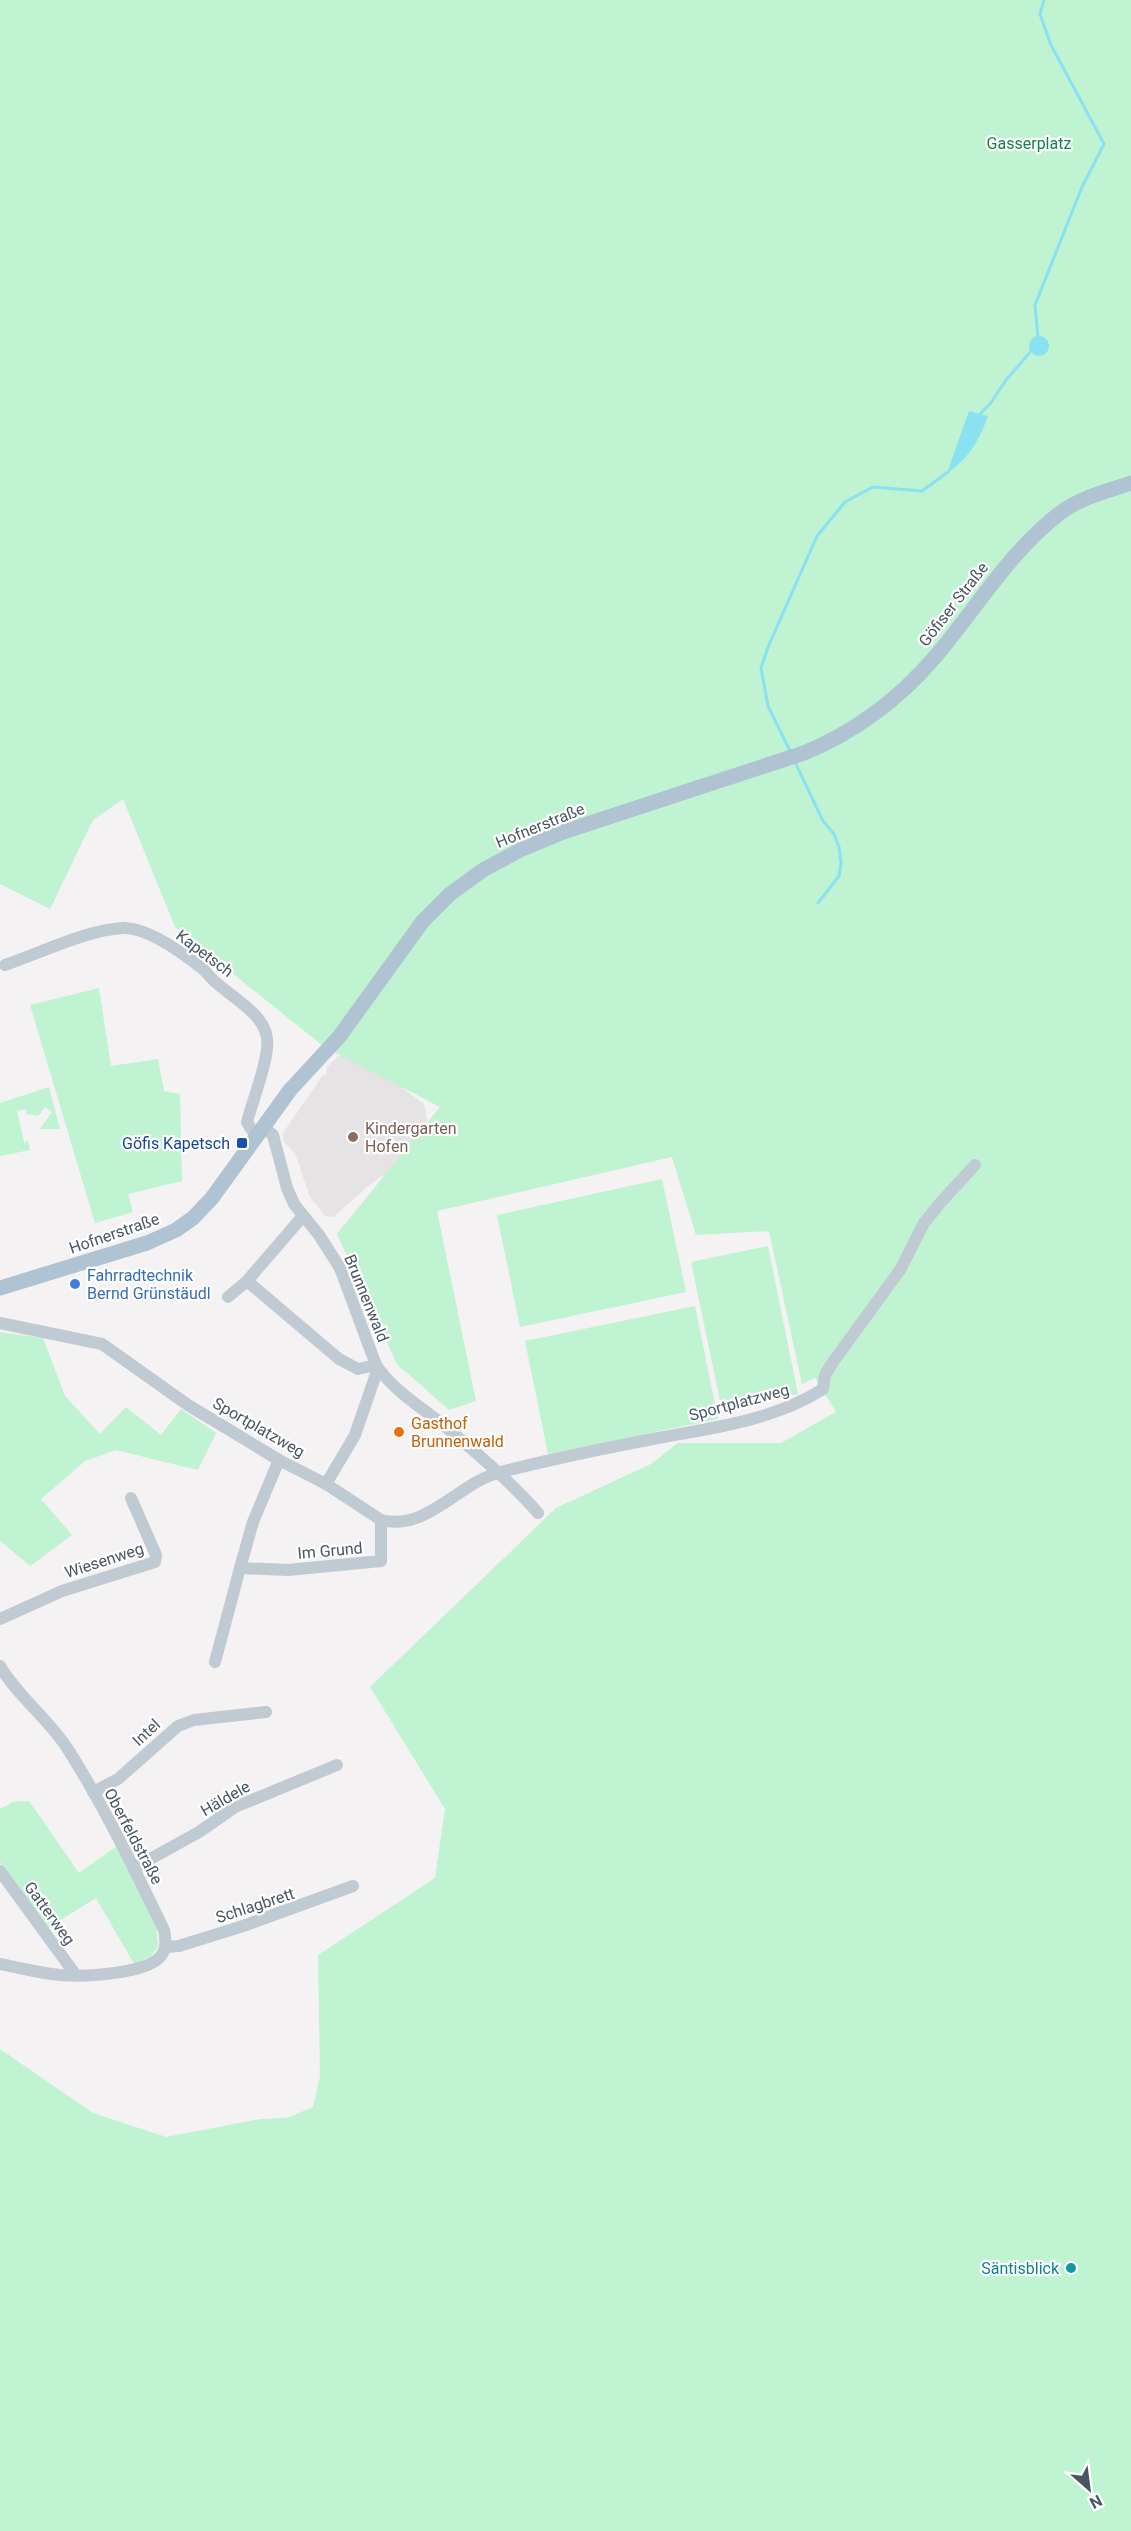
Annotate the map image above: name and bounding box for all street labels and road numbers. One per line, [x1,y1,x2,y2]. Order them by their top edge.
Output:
street label: Göfiser Straße [915,558,992,650]
street label: Hofnerstraße [493,799,587,852]
street label: Kapetsch [172,926,237,981]
street label: Hofnerstraße [67,1209,162,1258]
street label: Brunnenwald [340,1252,393,1345]
street label: Sportplatzweg [687,1380,791,1425]
street label: Sportplatzweg [209,1393,308,1461]
street label: Im Grund [297,1538,363,1563]
street label: Wiesenweg [62,1539,146,1582]
street label: Intel [129,1715,164,1750]
street label: Häldele [197,1777,253,1820]
street label: Oberfeldstraße [100,1785,167,1888]
street label: Gatterweg [20,1878,79,1949]
street label: Schlagbrett [213,1884,297,1927]

